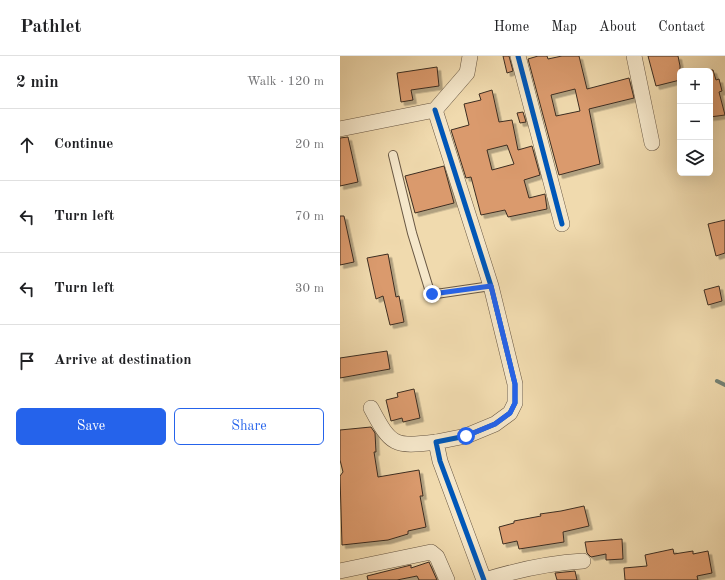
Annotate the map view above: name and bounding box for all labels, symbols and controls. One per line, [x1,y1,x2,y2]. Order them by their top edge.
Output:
text: Pathlet [20,18,81,37]
text: Home [494,20,529,34]
text: Map [551,20,577,34]
text: About [599,20,636,34]
text: Contact [658,20,705,34]
map controls [677,68,713,176]
button: + [677,68,713,104]
text: 2 min [16,74,59,91]
text: Walk · 120 m [247,75,324,88]
button: − [677,104,713,140]
icon: ahead [16,134,38,156]
text: Continue [54,137,113,152]
text: 20 m [295,138,324,151]
button: layers [677,140,713,176]
icon: left [16,206,38,228]
text: Turn left [54,209,114,224]
text: 70 m [295,210,324,223]
icon: left [16,278,38,300]
text: Turn left [54,281,114,296]
text: 30 m [295,282,324,295]
route end [423,285,441,303]
icon: arrive [16,350,38,372]
text: Arrive at destination [54,353,192,368]
button: Save [16,408,166,445]
button: Share [174,408,324,445]
route start [457,427,475,445]

